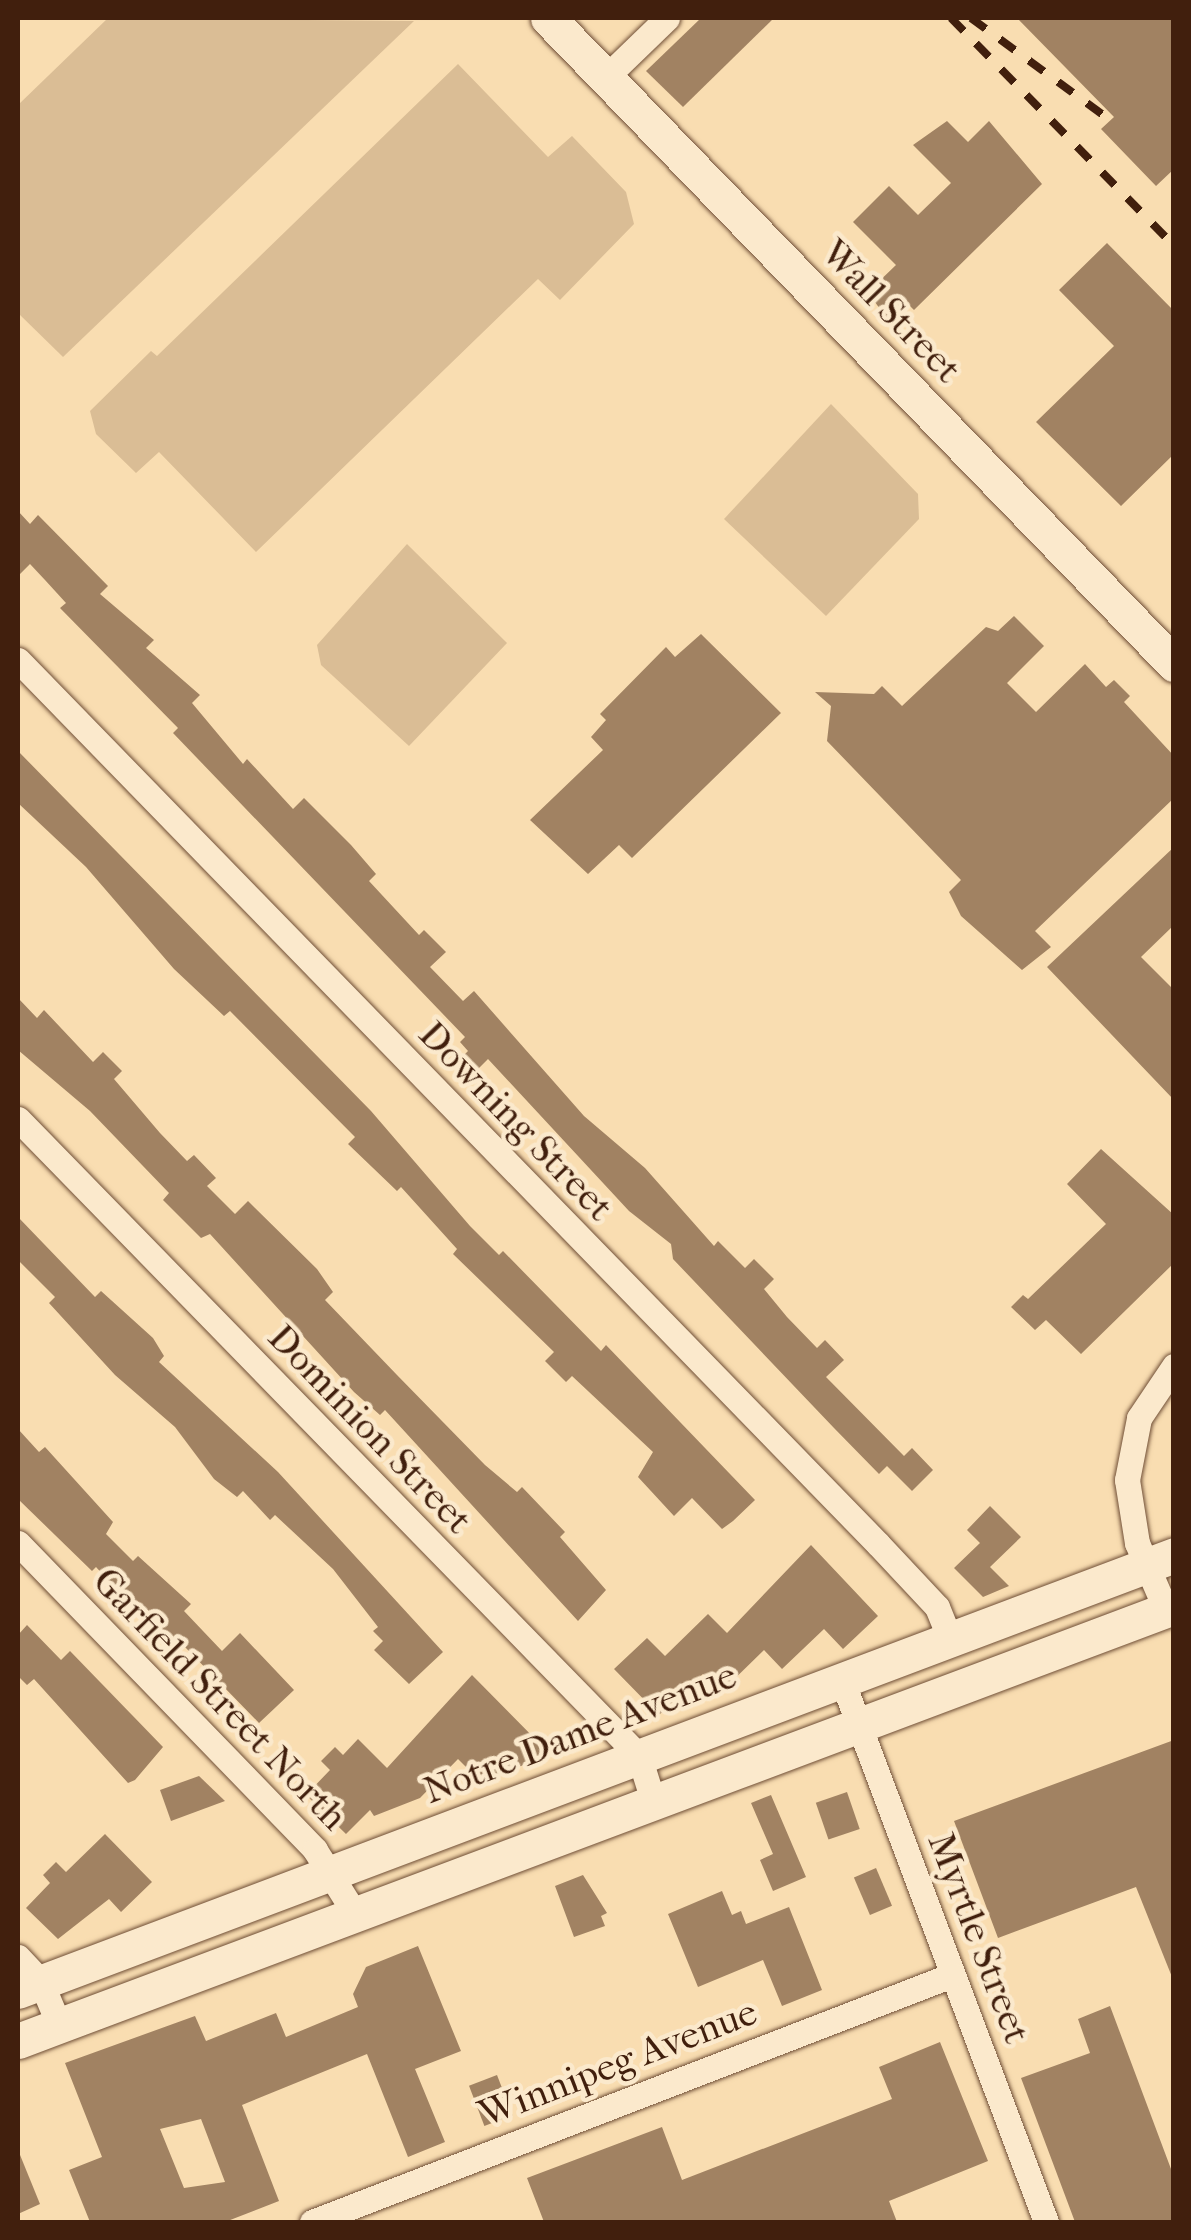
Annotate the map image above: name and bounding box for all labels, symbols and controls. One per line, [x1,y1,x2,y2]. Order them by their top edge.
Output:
street label: Wall Street [811,230,971,392]
street label: Downing Street [409,1012,623,1230]
street label: Dominion Street [259,1315,481,1543]
street label: Garfield Street North [83,1559,357,1839]
street label: Notre Dame Avenue [417,1652,743,1814]
street label: Myrtle Street [918,1826,1040,2050]
street label: Winnipeg Avenue [473,1989,763,2137]

